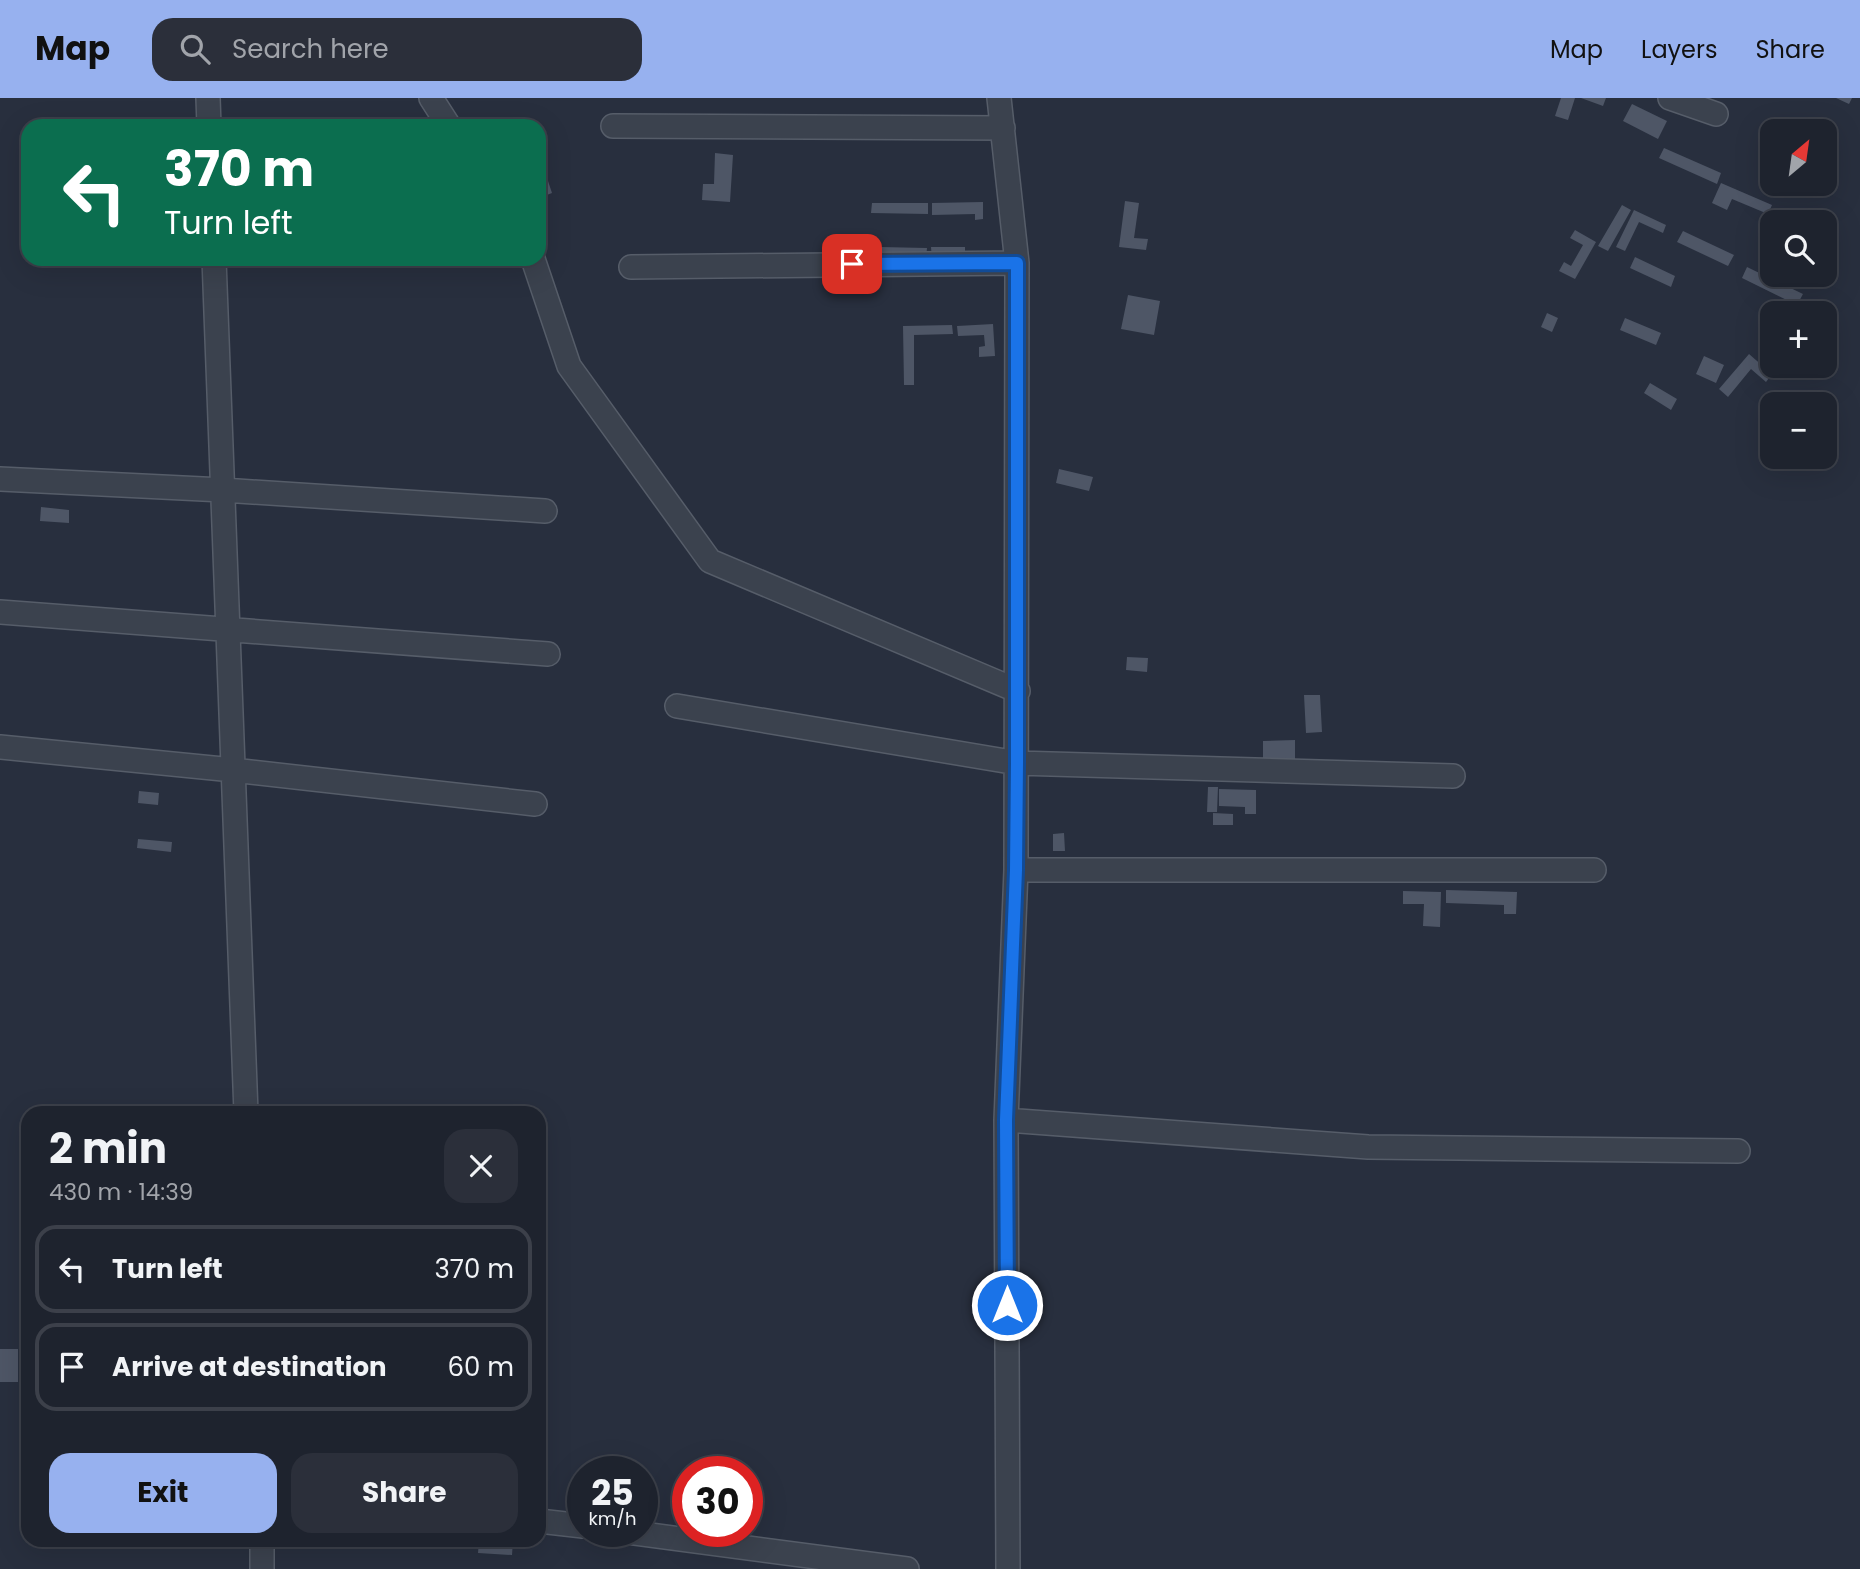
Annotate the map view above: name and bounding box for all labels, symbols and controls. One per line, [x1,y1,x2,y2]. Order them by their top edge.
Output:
search box [152,18,642,81]
text: Map [35,25,110,72]
icon: search [176,30,214,68]
text: Search here [232,31,389,67]
text: Map [1550,33,1603,66]
text: Layers [1641,33,1717,66]
text: Share [1755,33,1825,66]
north arrow [1760,119,1838,196]
map controls [1760,119,1837,469]
text: 370 m [164,135,314,203]
icon: left [49,147,140,238]
text: Turn left [164,200,293,245]
button: search [1760,210,1837,287]
pin [822,234,882,294]
icon: arrive [833,245,871,283]
button: + [1760,301,1837,378]
button: − [1760,392,1837,469]
text: 2 min [49,1119,167,1178]
button: close [444,1129,518,1203]
text: 430 m · 14:39 [49,1176,193,1208]
icon: left [53,1250,91,1288]
text: Turn left [112,1251,223,1287]
text: 370 m [434,1251,514,1287]
position arrow [970,1268,1044,1342]
icon: arrive [53,1348,91,1386]
text: Arrive at destination [112,1349,387,1385]
text: 60 m [447,1349,514,1385]
button: Exit [49,1453,277,1533]
button: Share [291,1453,518,1533]
speed limit sign: 30 [672,1456,763,1547]
text: 25 [591,1468,634,1517]
text: km/h [589,1506,636,1531]

